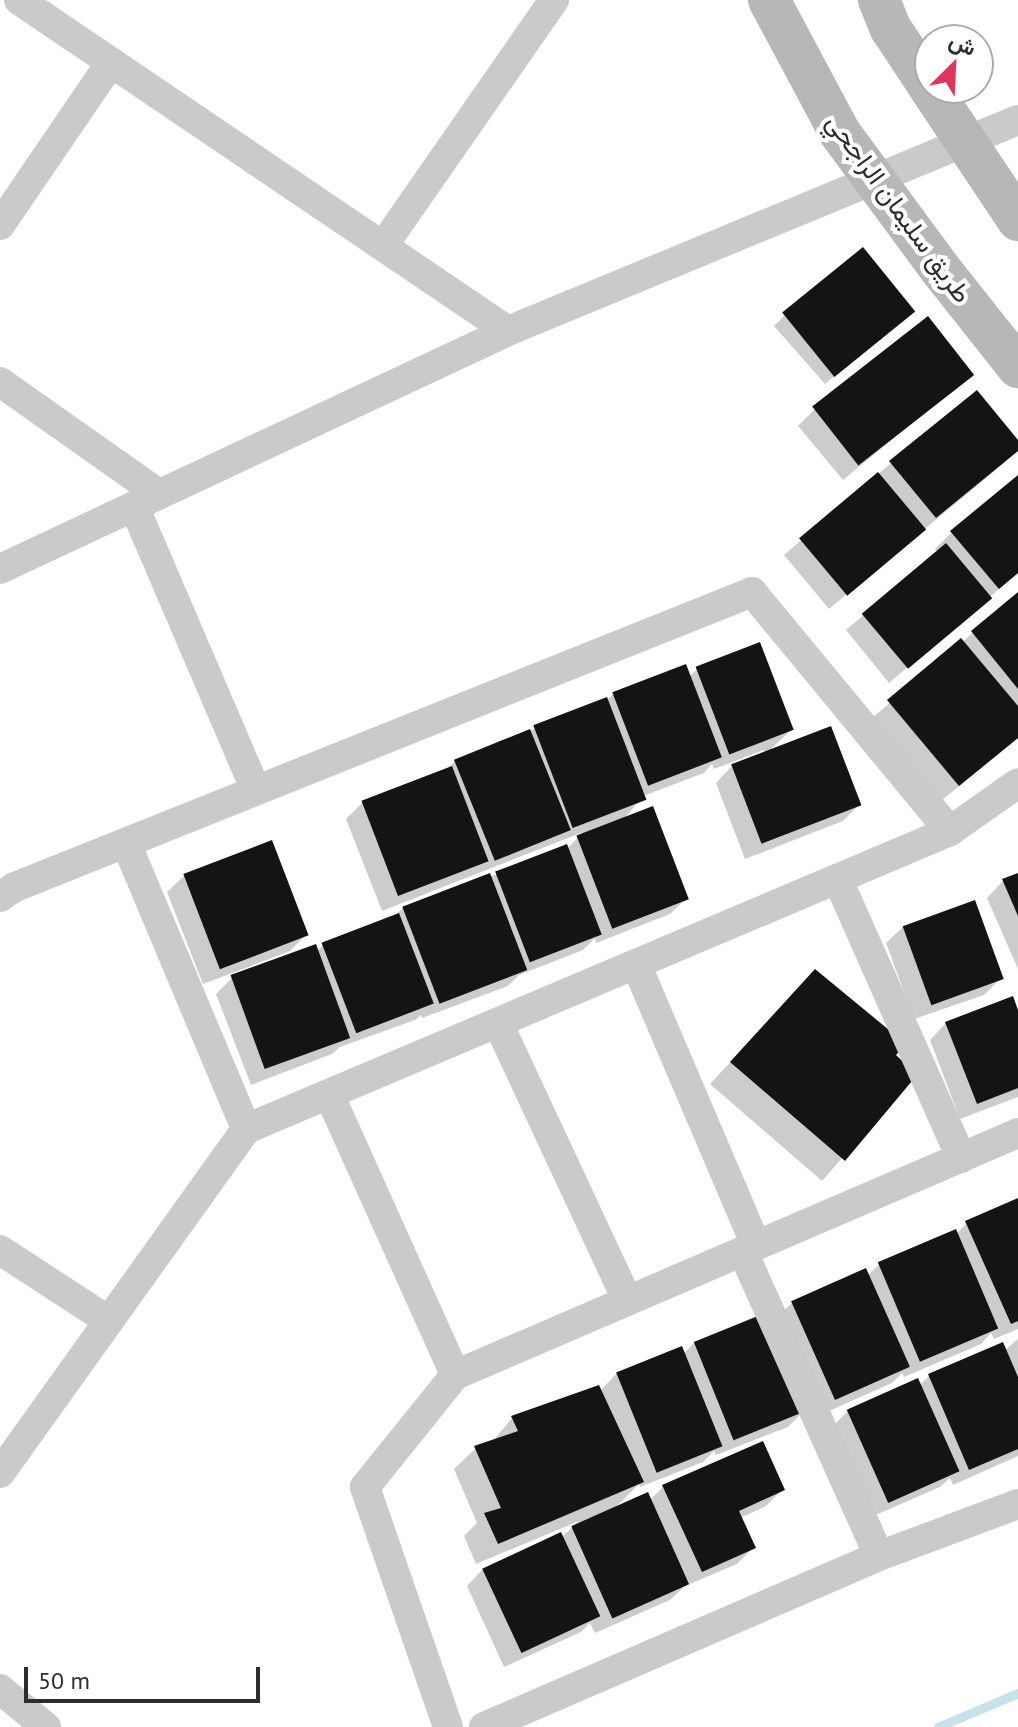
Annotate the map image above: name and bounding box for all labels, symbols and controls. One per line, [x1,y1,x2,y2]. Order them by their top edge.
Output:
north arrow [914,24,994,104]
text: ش [945,26,981,62]
street label: طريق سليمان الراجحي [820,107,978,309]
scale bar [28,1651,264,1701]
text: 50 m [38,1665,90,1696]

